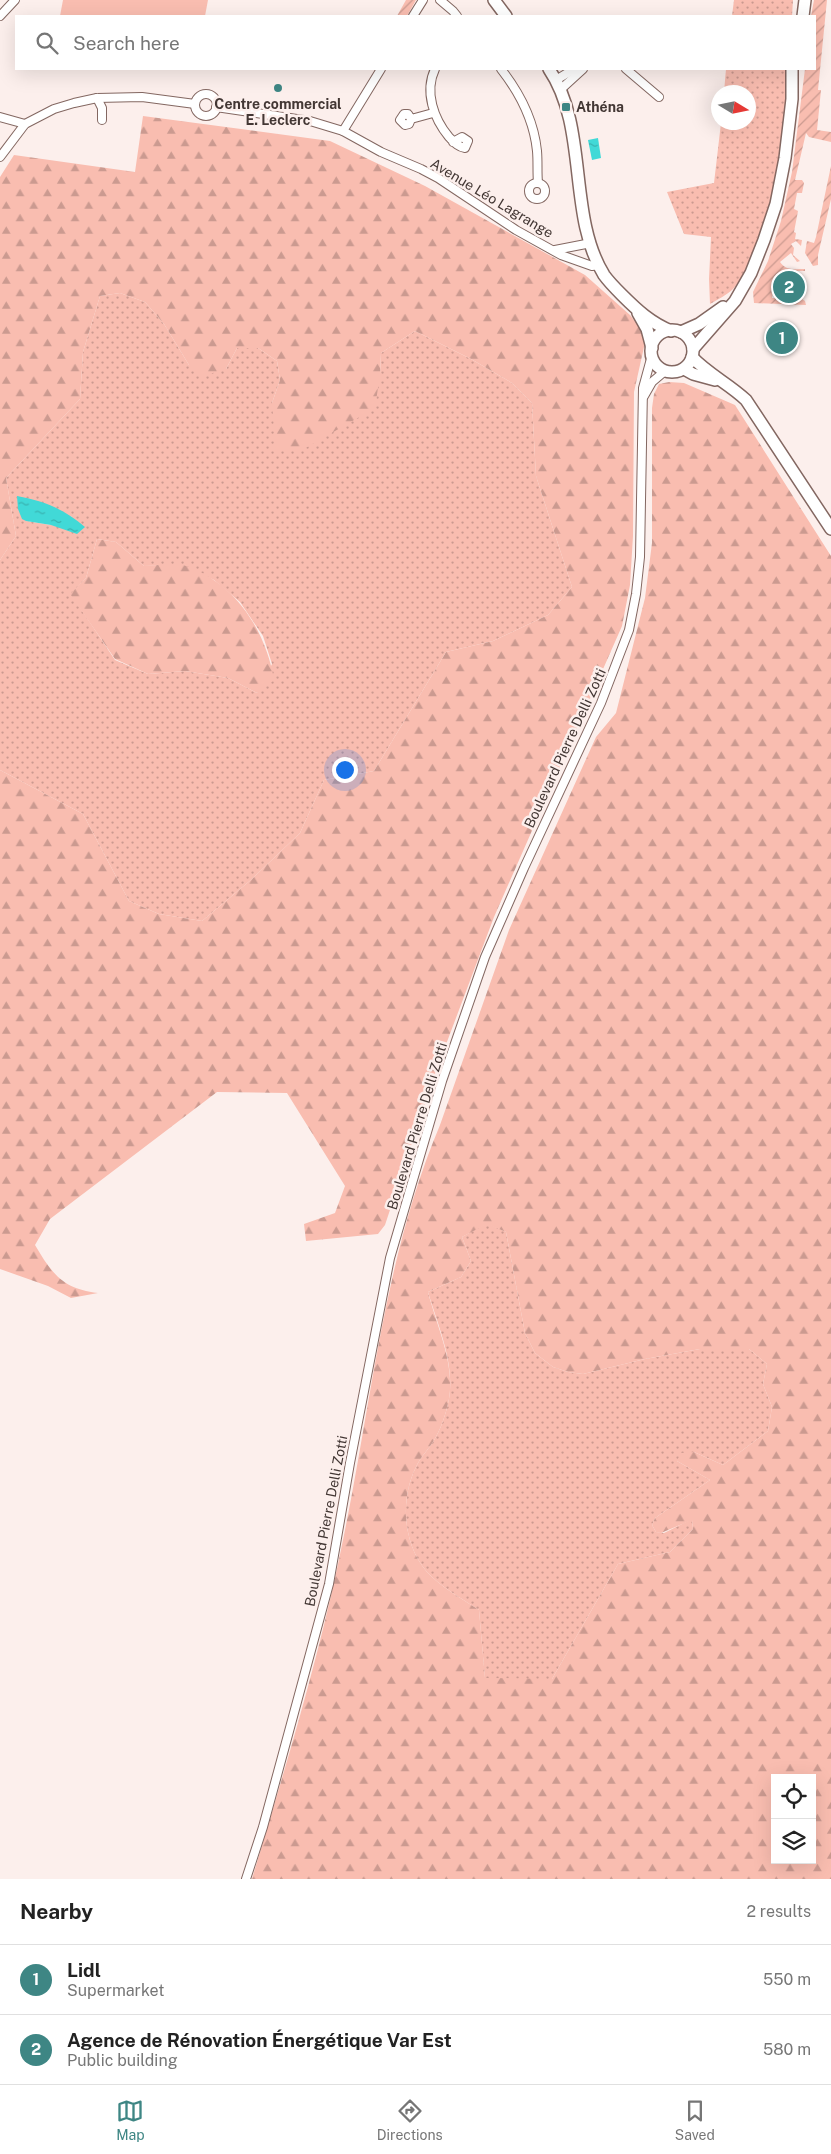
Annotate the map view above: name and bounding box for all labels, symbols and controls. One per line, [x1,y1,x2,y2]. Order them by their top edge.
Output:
search box [15,15,816,70]
icon: search [33,29,61,57]
text: Search here [73,32,180,54]
marker: Centre commercial E. Leclerc [272,82,284,94]
north arrow [711,85,756,130]
place label: Centre commercial E. Leclerc [214,96,342,128]
place label: Athéna [576,99,624,115]
marker: Athéna [560,101,572,113]
street label: Avenue Léo Lagrange [428,155,556,241]
pin: 2 [773,268,805,306]
pin: 1 [766,319,798,357]
street label: Boulevard Pierre Delli Zotti [521,666,609,830]
your location [332,757,358,783]
street label: Boulevard Pierre Delli Zotti [384,1040,450,1212]
street label: Boulevard Pierre Delli Zotti [302,1434,350,1608]
map controls [771,1774,816,1864]
button: locate [771,1774,816,1819]
button: layers [771,1819,816,1864]
text: Nearby [20,1899,93,1924]
text: 2 results [746,1902,811,1921]
text: Lidl [67,1959,101,1981]
text: 1 [33,1970,39,1989]
text: 550 m [763,1970,811,1989]
text: Supermarket [67,1981,164,2000]
text: Agence de Rénovation Énergétique Var Est [67,2029,452,2051]
text: 2 [31,2040,41,2059]
text: 580 m [763,2040,811,2059]
text: Public building [67,2051,178,2070]
tab: Map [116,2097,145,2143]
tab: Directions [377,2097,443,2143]
tab: Saved [675,2097,715,2143]

